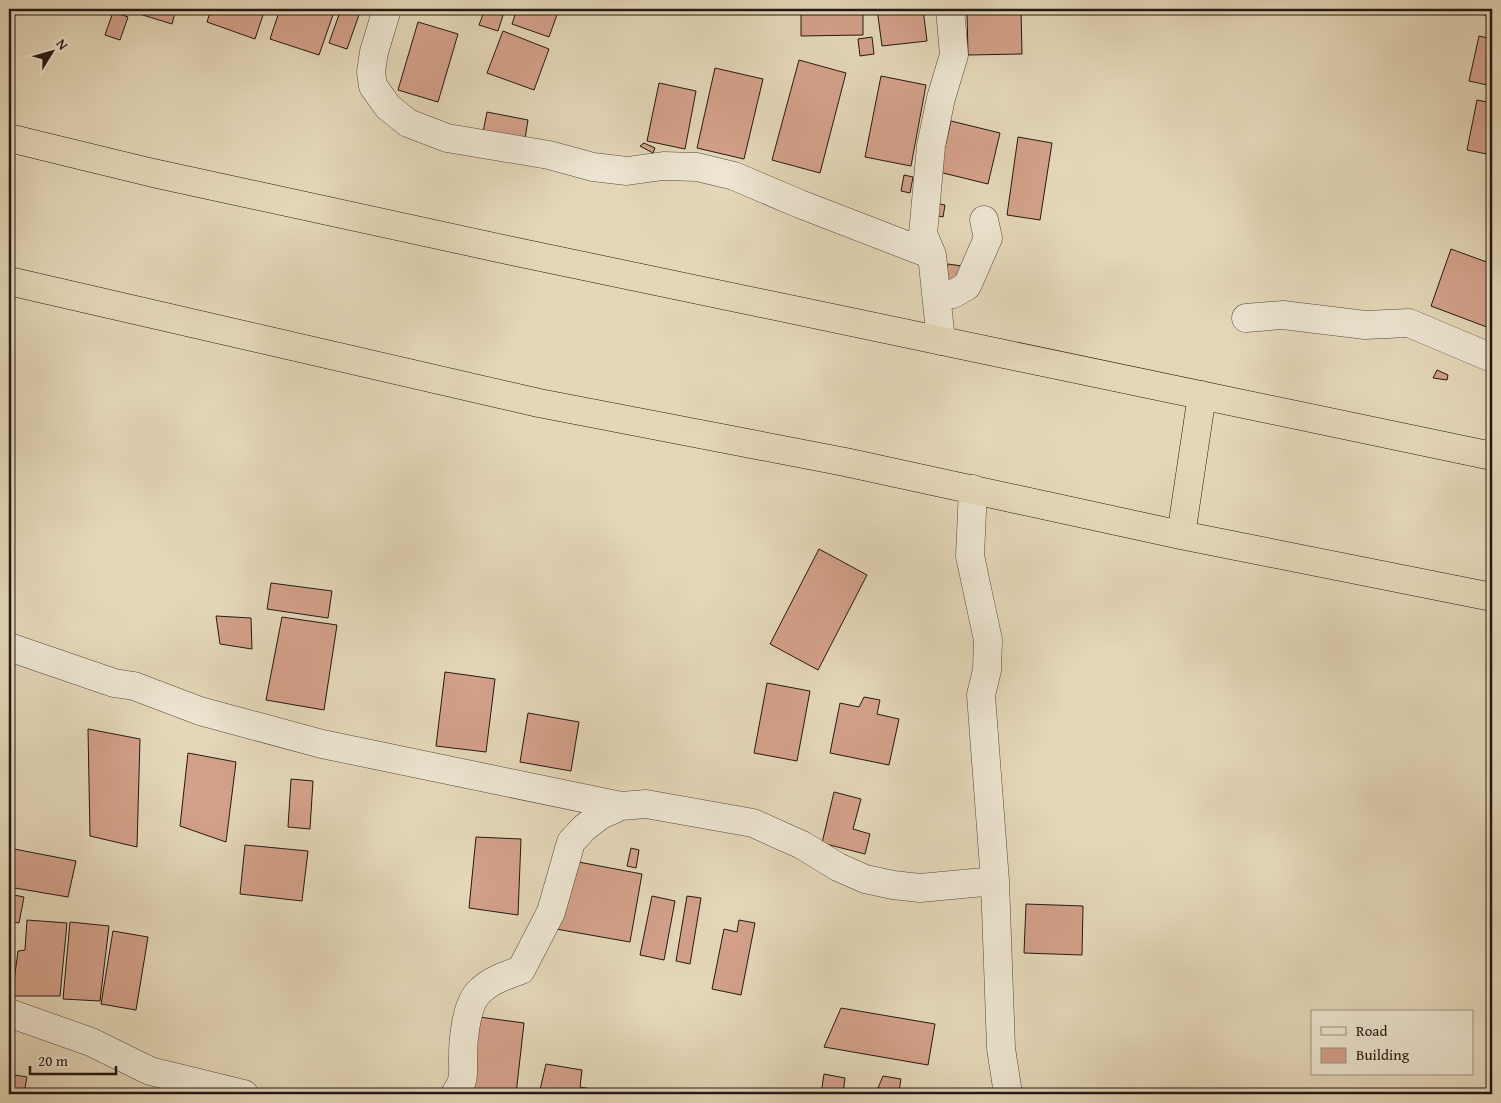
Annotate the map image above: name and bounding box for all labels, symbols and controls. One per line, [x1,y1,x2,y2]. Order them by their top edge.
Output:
north arrow [28,28,78,78]
text: N [52,34,74,54]
legend [1311,1010,1474,1076]
text: Road [1356,1020,1387,1041]
scale bar [30,1043,116,1075]
text: Building [1356,1044,1410,1065]
text: 20 m [38,1050,69,1071]

